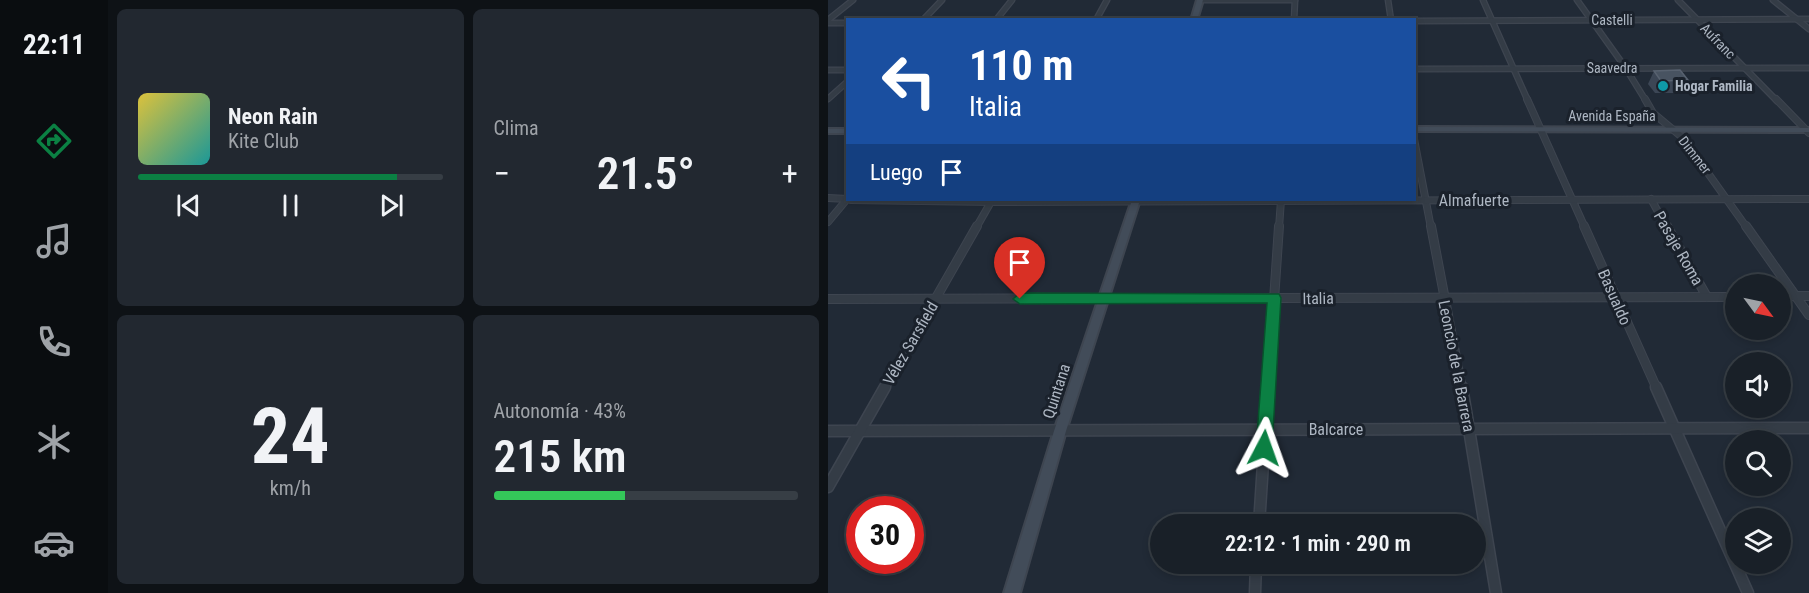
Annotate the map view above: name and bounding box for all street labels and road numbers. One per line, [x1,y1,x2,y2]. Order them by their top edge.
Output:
street label: Castelli [1591,12,1633,28]
street label: Aufranc [1697,20,1739,62]
street label: Saavedra [1587,60,1637,76]
street label: Avenida España [1568,108,1656,124]
street label: Dimmer [1675,133,1715,177]
street label: Almafuerte [1439,191,1509,210]
street label: Pasaje Roma [1650,208,1707,289]
street label: Basualdo [1594,267,1635,328]
street label: Italia [1302,289,1334,308]
street label: Vélez Sarsfield [879,298,942,388]
street label: Leoncio de la Barrera [1434,299,1479,433]
street label: Quintana [1039,361,1074,421]
street label: Balcarce [1309,420,1363,439]

